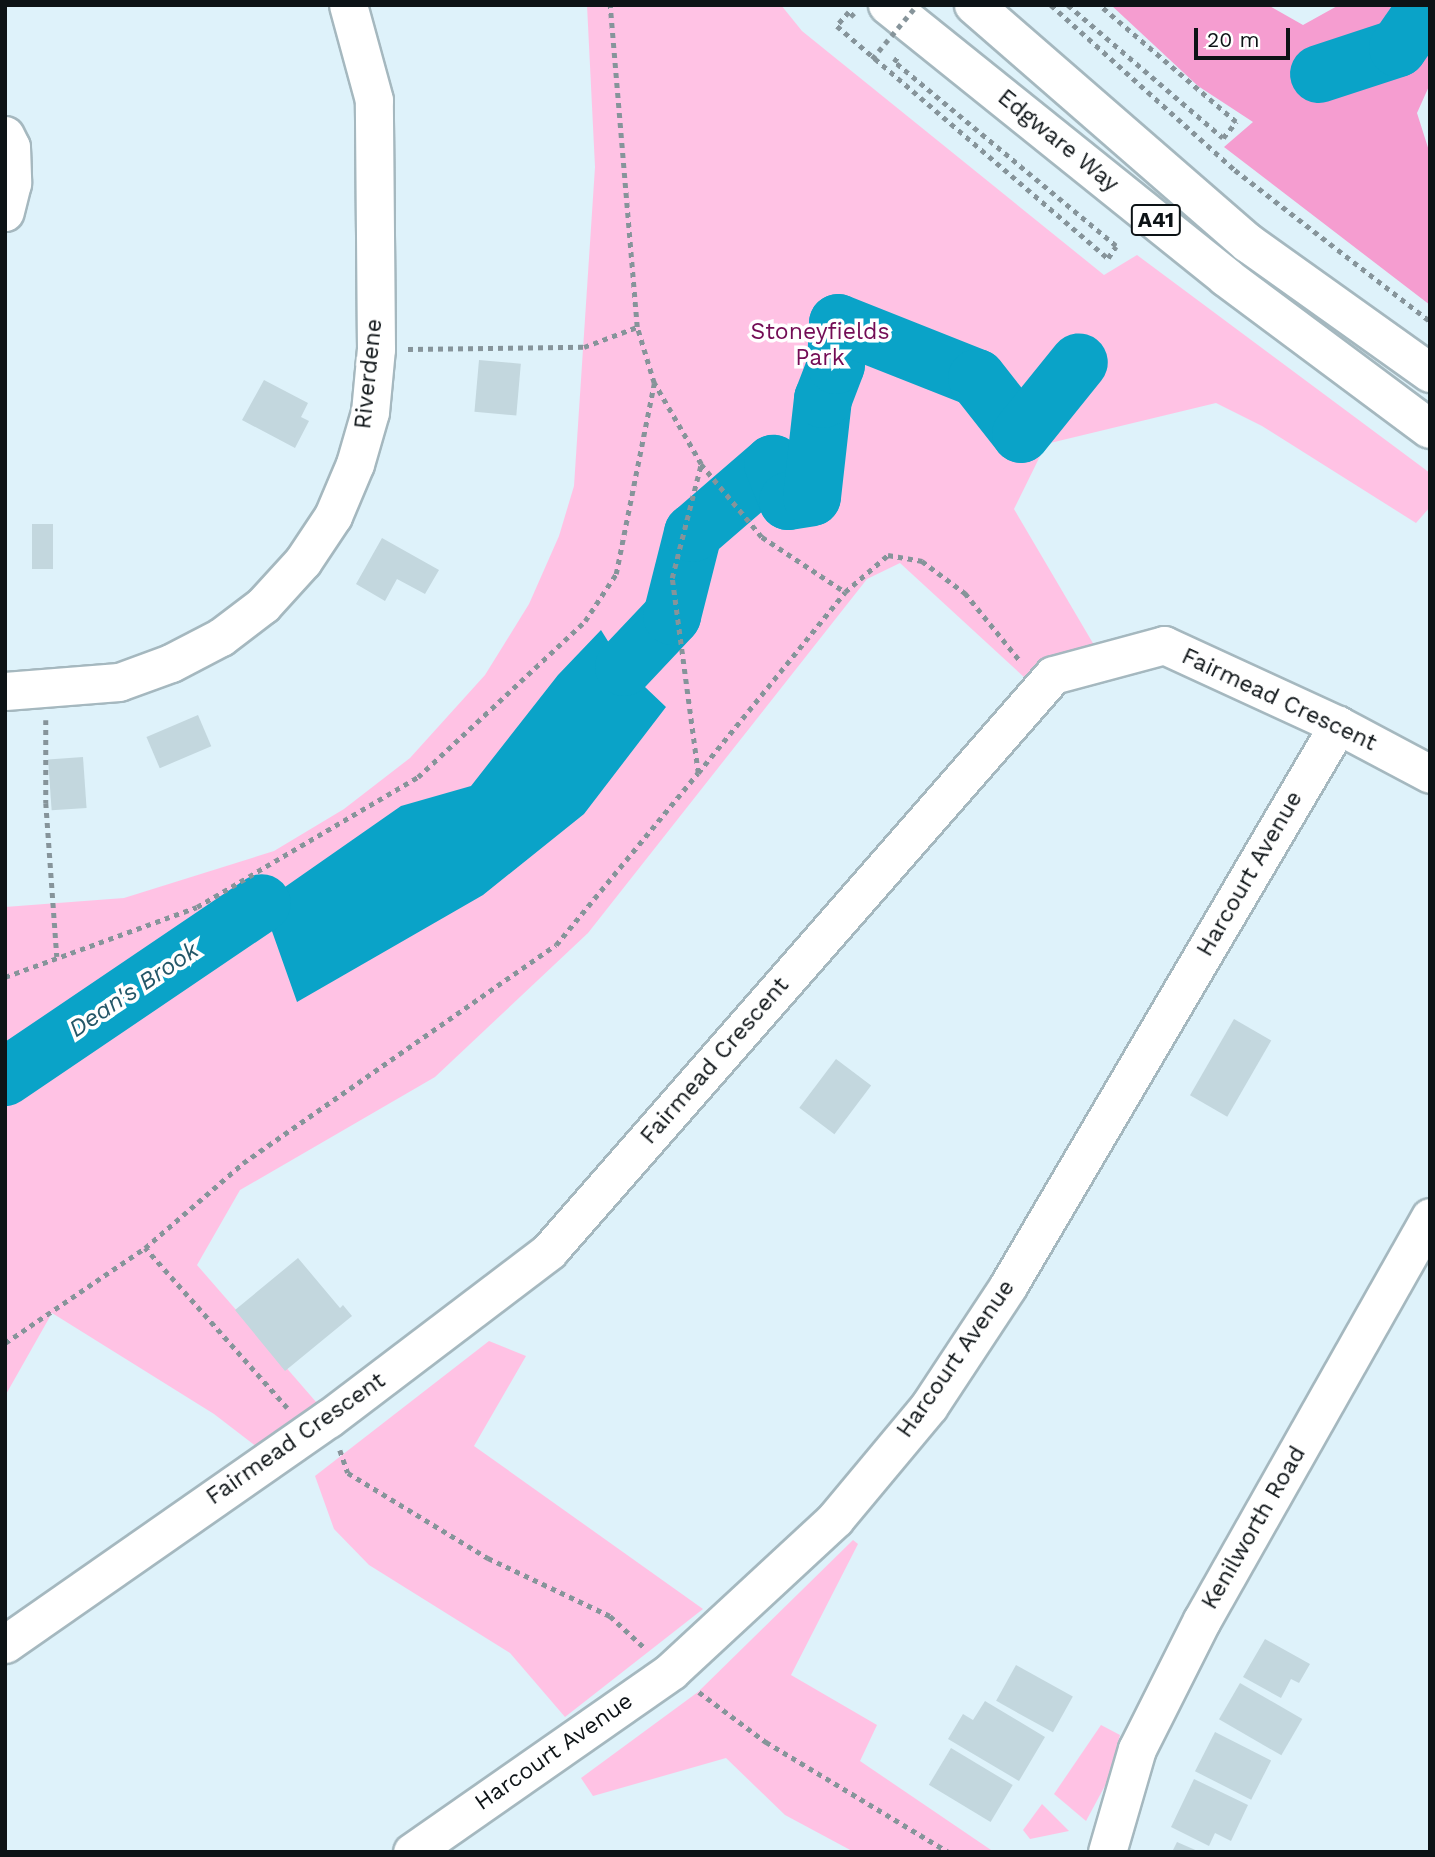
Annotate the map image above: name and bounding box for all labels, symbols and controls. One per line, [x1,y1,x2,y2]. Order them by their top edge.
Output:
scale bar [1197,14,1293,58]
text: 20 m [1207,27,1259,52]
street label: Edgware Way [992,84,1124,198]
road number: A41 [1130,202,1182,238]
street label: Riverdene [349,317,389,431]
park label: Stoneyfields Park [750,318,890,372]
street label: Fairmead Crescent [1177,643,1381,757]
street label: Harcourt Avenue [1191,786,1309,962]
water label: Dean's Brook [64,936,204,1044]
street label: Fairmead Crescent [635,972,795,1150]
street label: Harcourt Avenue [891,1274,1021,1444]
street label: Fairmead Crescent [201,1367,391,1511]
street label: Kenilworth Road [1196,1442,1312,1614]
street label: Harcourt Avenue [469,1687,639,1817]

